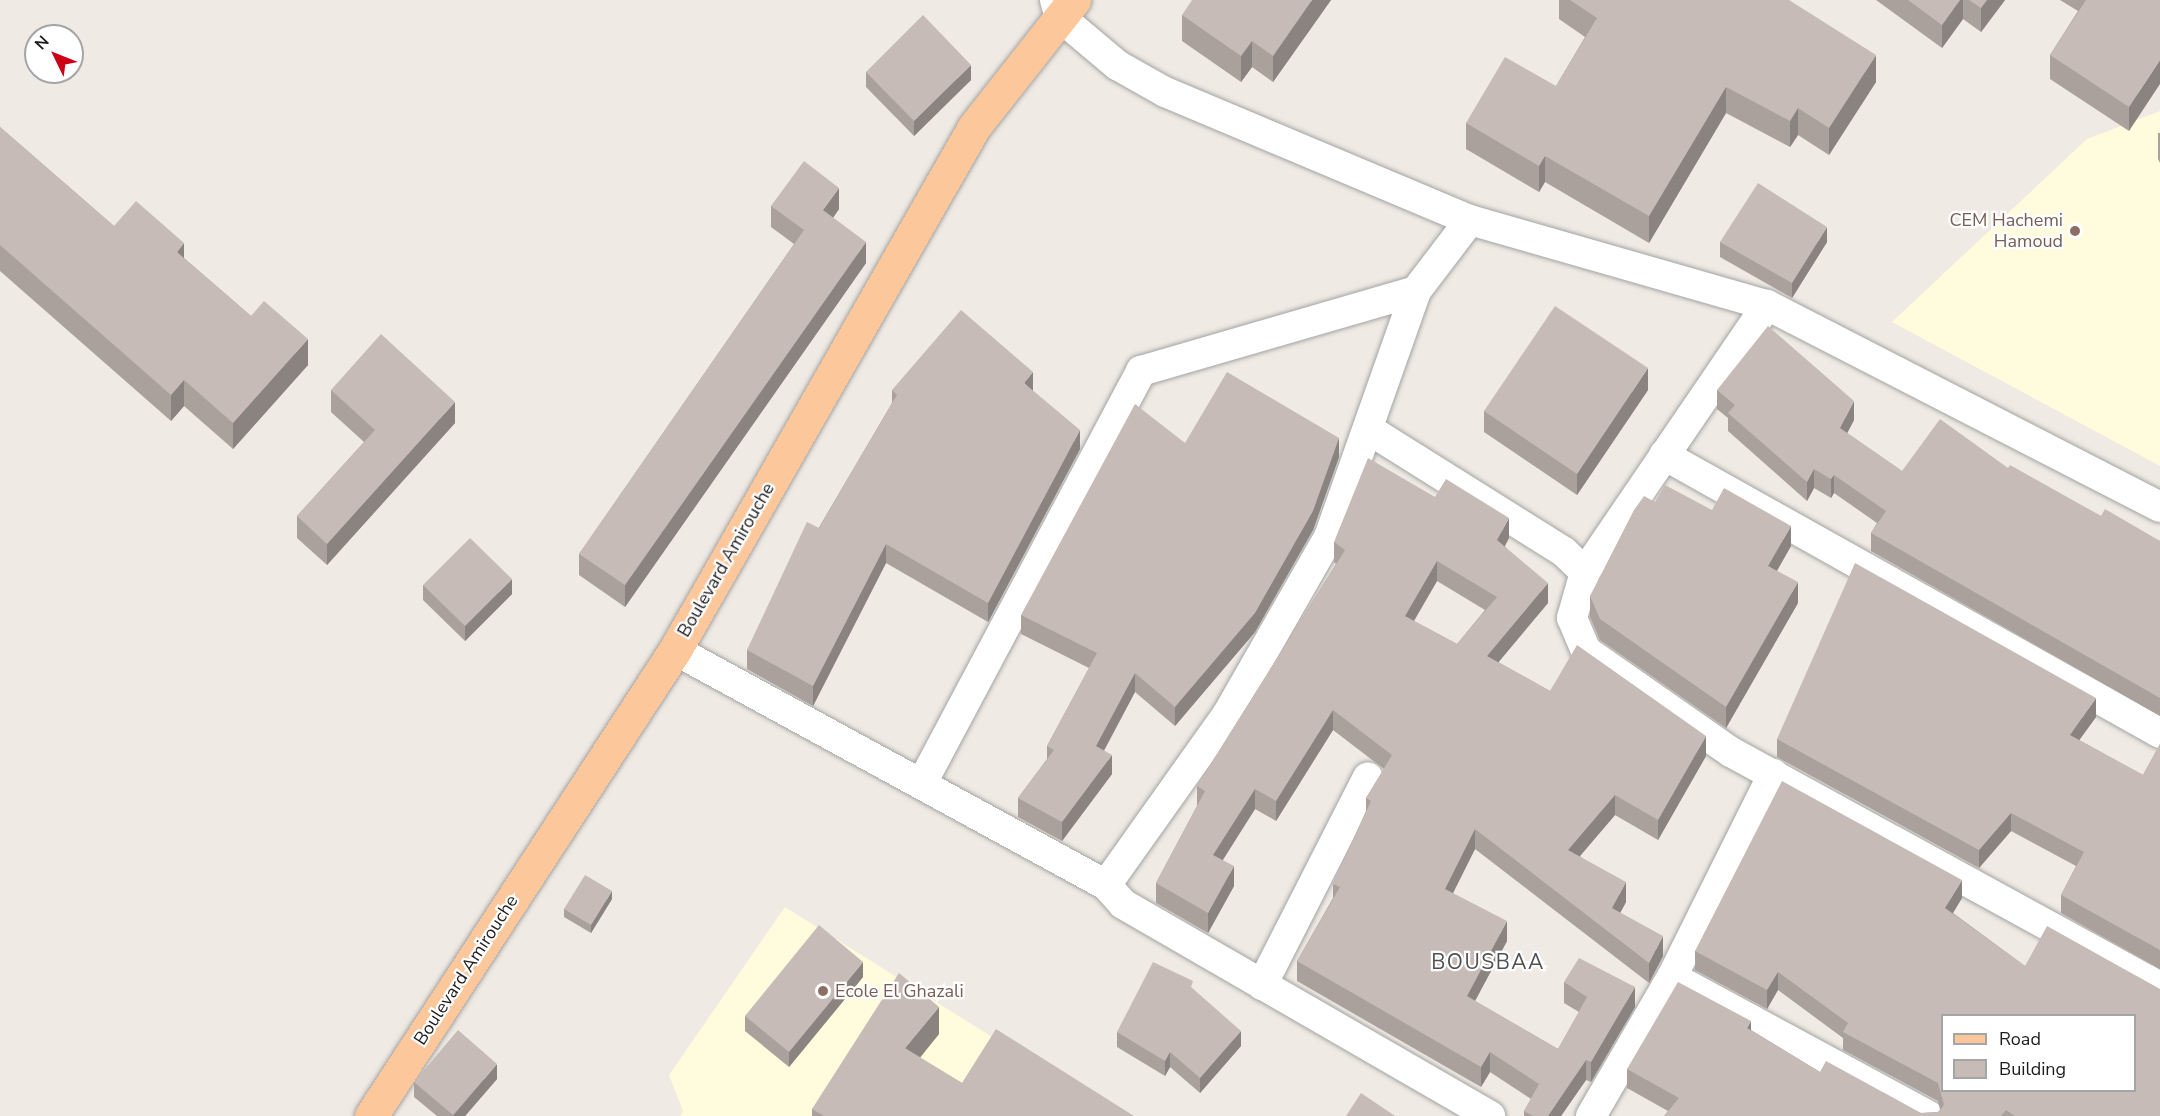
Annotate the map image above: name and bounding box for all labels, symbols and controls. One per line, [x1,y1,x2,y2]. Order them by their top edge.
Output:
north arrow [24,24,84,84]
text: N [30,31,54,55]
place label: CEM Hachemi Hamoud [1949,210,2063,252]
marker: CEM Hachemi Hamoud [2068,224,2082,238]
street label: Boulevard Amirouche [673,479,779,641]
street label: Boulevard Amirouche [409,891,523,1049]
district label: BOUSBAA [1431,949,1545,975]
place label: Ecole El Ghazali [835,980,964,1002]
marker: Ecole El Ghazali [816,984,830,998]
legend [1941,1014,2136,1092]
text: Road [1999,1027,2041,1051]
text: Building [1999,1057,2066,1081]

